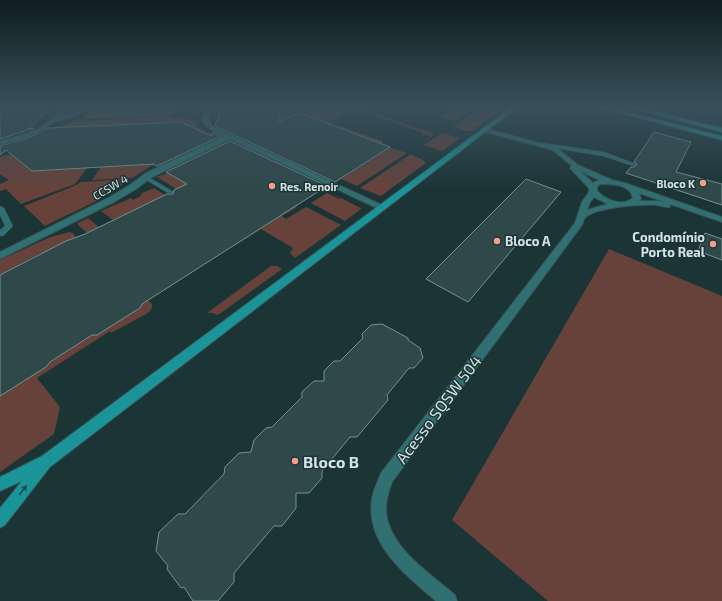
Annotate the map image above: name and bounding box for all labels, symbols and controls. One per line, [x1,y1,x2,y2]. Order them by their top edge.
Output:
street label: CCSW 4 [90,172,130,202]
place label: Bloco K [656,177,695,190]
marker: Bloco K [698,178,708,188]
place label: Res. Renoir [280,180,339,193]
marker: Res. Renoir [267,181,277,191]
place label: Condomínio Porto Real [632,229,706,260]
place label: Bloco A [505,233,551,249]
marker: Bloco A [492,236,502,246]
marker: Condomínio Porto Real [708,239,718,249]
street label: Acesso SQSW 504 [391,351,486,467]
place label: Bloco B [303,452,359,471]
marker: Bloco B [290,456,300,466]
one-way arrow [19,485,28,496]

